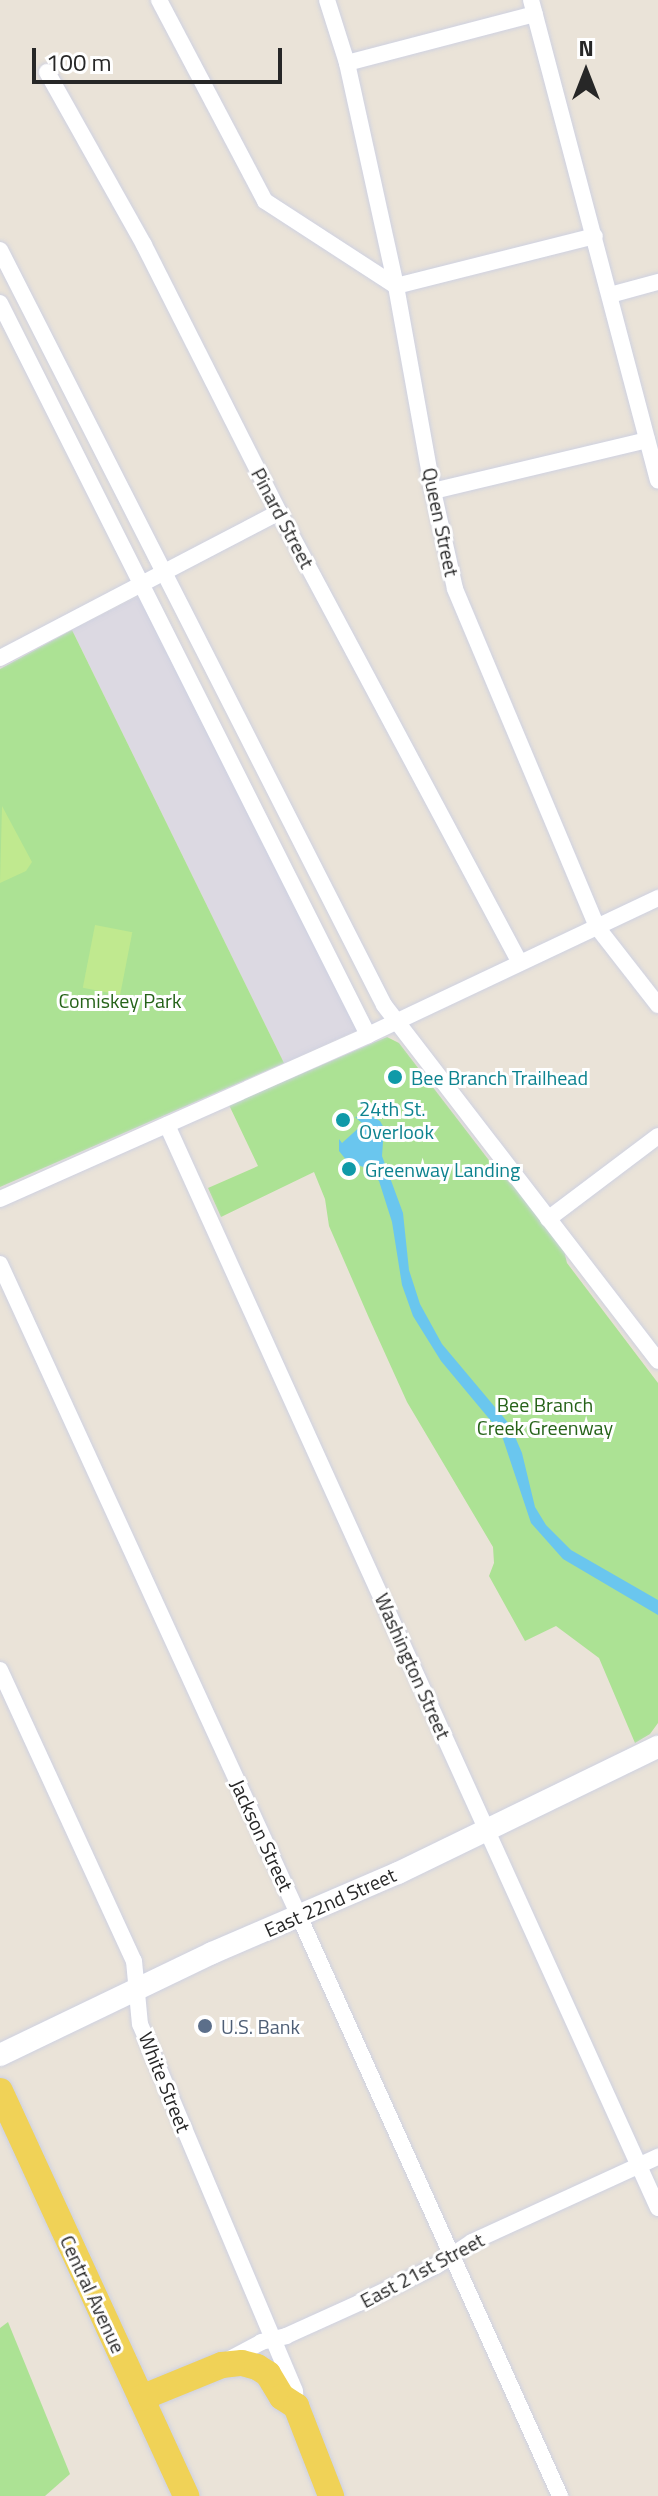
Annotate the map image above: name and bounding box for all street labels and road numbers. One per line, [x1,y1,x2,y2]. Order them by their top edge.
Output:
street label: Pinard Street [247,464,319,572]
street label: Queen Street [418,465,464,579]
street label: Washington Street [370,1589,456,1743]
street label: Jackson Street [226,1775,298,1895]
street label: East 22nd Street [260,1862,400,1942]
street label: White Street [134,2028,196,2136]
street label: East 21st Street [356,2227,488,2313]
street label: Central Avenue [55,2231,131,2357]

